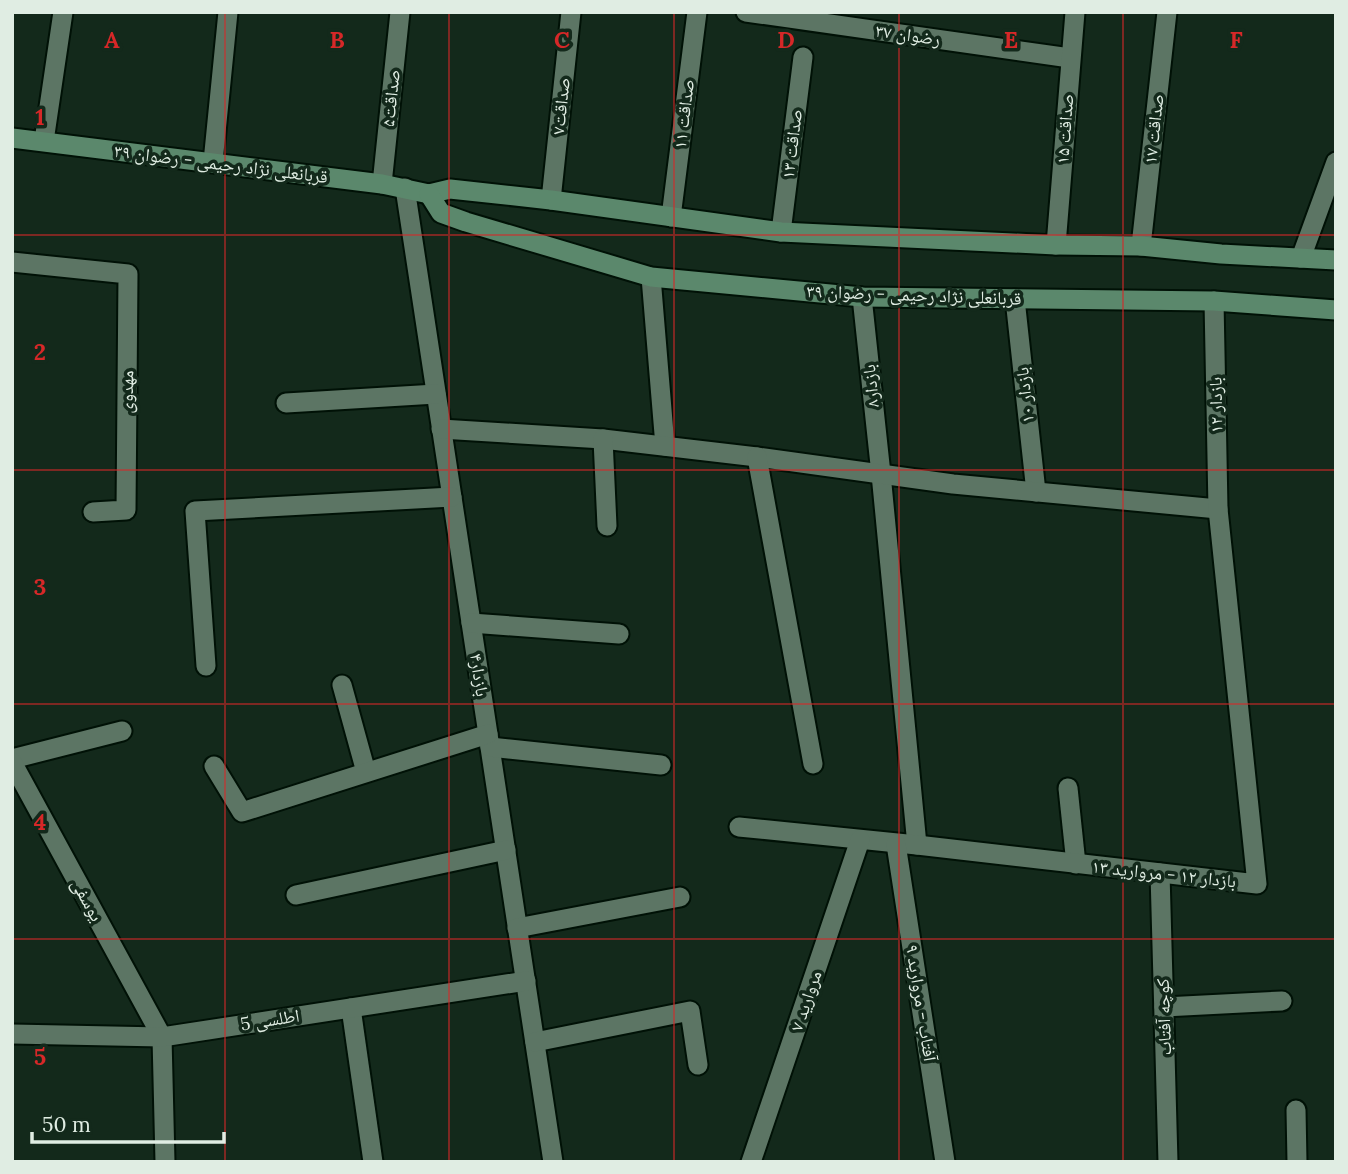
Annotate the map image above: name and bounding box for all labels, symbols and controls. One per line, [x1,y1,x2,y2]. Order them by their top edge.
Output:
street label: رضوان ۳۷ [874,19,942,50]
text: A [104,25,120,54]
text: B [329,25,345,54]
text: C [554,25,570,54]
text: D [777,25,795,54]
text: E [1004,25,1018,54]
text: F [1229,25,1243,54]
street label: صداقت۵ [376,68,405,128]
street label: صداقت۷ [546,76,575,136]
street label: صداقت ۱۱ [668,78,699,150]
street label: صداقت ۱۵ [1051,93,1078,165]
street label: صداقت ۱۷ [1138,93,1169,165]
text: 1 [35,102,45,131]
street label: صداقت ۱۳ [776,108,807,180]
street label: قربانعلی نژاد رحیمی - رضوان ۳۹ [113,139,329,188]
street label: قربانعلی نژاد رحیمی - رضوان ۳۹ [806,279,1022,310]
text: 2 [34,337,46,366]
street label: بازدار۸ [857,363,884,409]
street label: بازدار ۱۰ [1010,366,1039,424]
street label: مهدوی [115,370,138,414]
street label: بازدار ۱۲ [1204,377,1227,433]
text: 3 [34,572,46,601]
street label: بازدار۴ [465,652,494,698]
text: 4 [34,807,46,836]
street label: بازدار ۱۲ - مروارید ۱۳ [1091,854,1237,893]
street label: یوسفی [66,874,109,925]
street label: آفتاب - مروارید ۹ [901,943,942,1063]
street label: مروارید ۷ [784,967,827,1034]
street label: کوچه آفتاب [1151,978,1176,1056]
street label: اطلسی 5 [239,1003,301,1036]
text: 5 [34,1042,46,1071]
scale bar [32,1100,224,1144]
text: 50 m [42,1111,91,1138]

